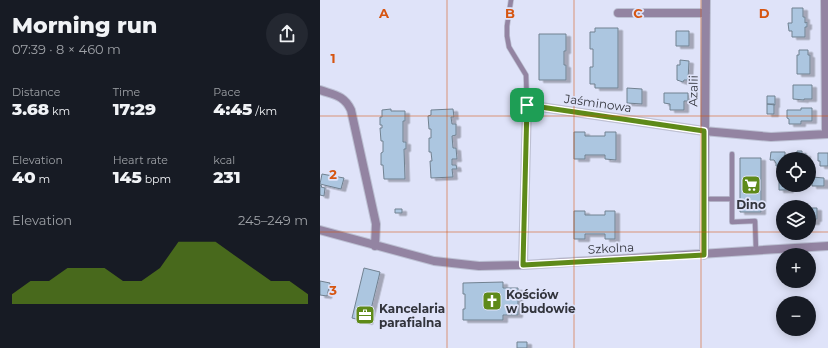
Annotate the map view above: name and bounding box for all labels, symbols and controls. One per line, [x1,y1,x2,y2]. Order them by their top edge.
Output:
text: A [378,5,390,21]
text: B [505,5,515,21]
text: C [633,5,643,21]
text: D [759,5,770,21]
text: Morning run [12,12,157,39]
button: share [266,13,308,55]
text: 07:39 · 8 × 460 m [12,41,121,57]
text: 1 [330,50,336,66]
street label: Azalii [685,75,701,107]
text: Distance [12,85,60,99]
text: Time [113,85,140,99]
text: Pace [213,85,240,99]
pin [510,88,544,122]
street label: Jaśminowa [562,91,633,115]
icon: arrive [516,94,538,116]
text: 3.68 [12,99,49,119]
text: 17:29 [113,99,156,119]
text: 4:45 [213,99,252,119]
text: km [49,104,70,118]
text: /km [252,104,277,118]
map controls [776,152,816,336]
button: locate [776,152,816,192]
text: Elevation [12,153,63,167]
text: Heart rate [113,153,168,167]
text: kcal [213,153,235,167]
text: 2 [329,166,337,182]
text: 40 [12,167,36,187]
text: 145 [113,167,142,187]
text: 231 [213,167,241,187]
text: m [36,172,50,186]
text: bpm [142,172,171,186]
supermarket icon: Dino [740,174,762,196]
place label: Dino [736,197,766,212]
button: layers [776,200,816,240]
text: Elevation [12,212,72,228]
text: 245–249 m [238,212,308,228]
street label: Szkolna [587,239,635,257]
button: + [776,248,816,288]
text: 3 [328,282,337,298]
place label: Kościów w budowie [506,287,576,316]
church icon: Kościów w budowie [481,290,503,312]
button: − [776,296,816,336]
place label: Kancelaria parafialna [379,301,445,330]
office icon: Kancelaria parafialna [354,304,376,326]

